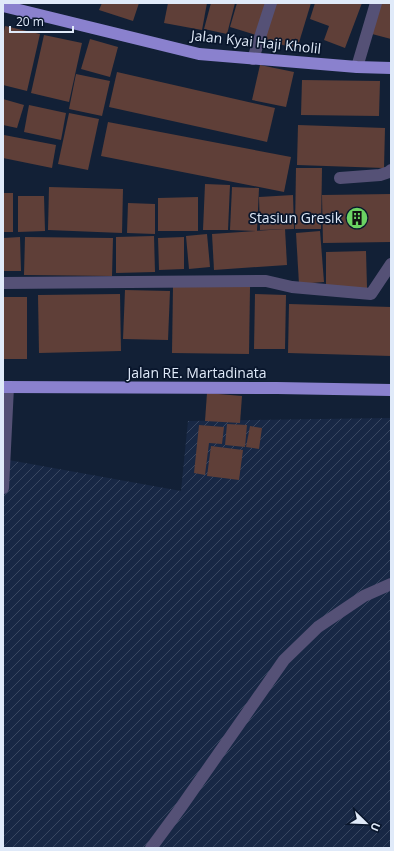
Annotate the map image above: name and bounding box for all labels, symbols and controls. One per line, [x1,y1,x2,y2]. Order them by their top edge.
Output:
scale bar [10,8,73,34]
text: 20 m [16,13,44,30]
street label: Jalan Kyai Haji Kholil [188,25,322,58]
building icon: Stasiun Gresik [344,205,370,231]
place label: Stasiun Gresik [249,208,343,227]
street label: Jalan RE. Martadinata [126,363,266,382]
north arrow [346,803,386,843]
text: U [367,820,384,834]

